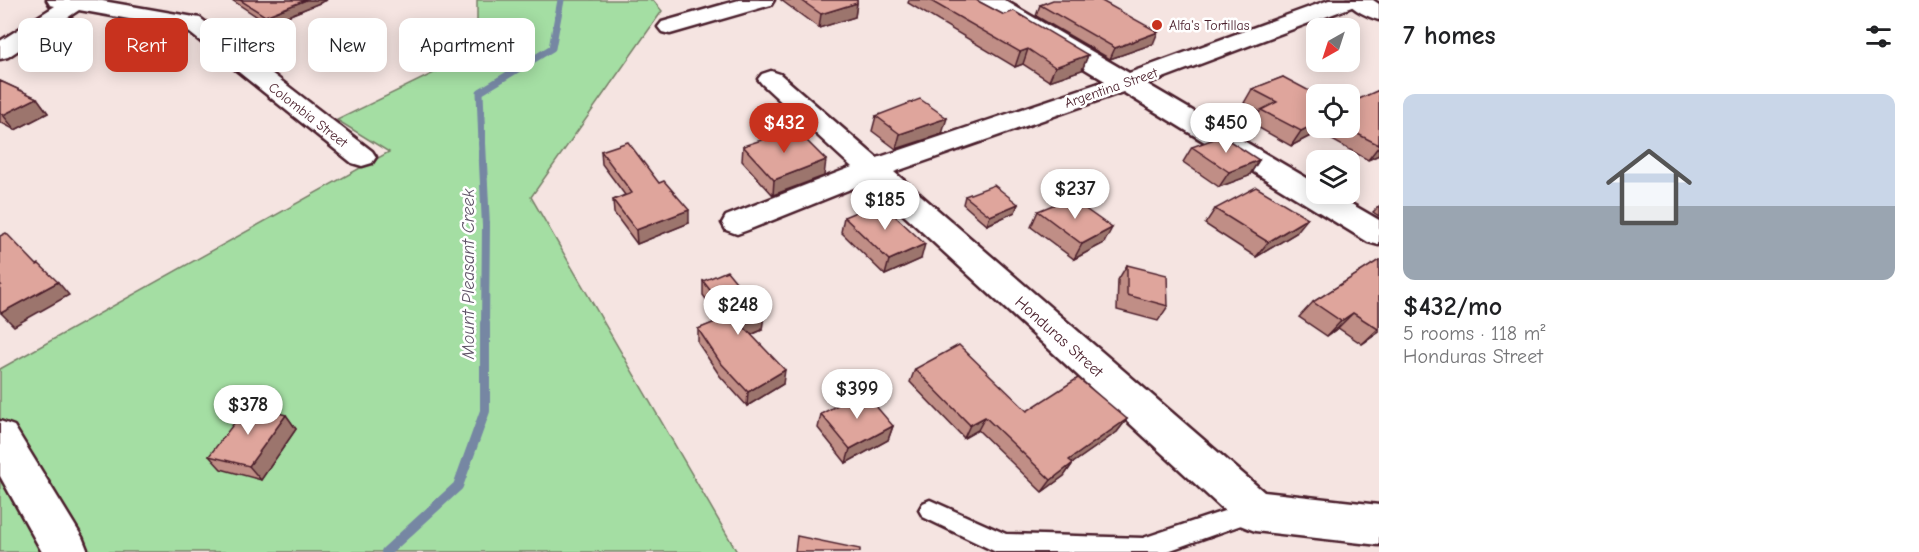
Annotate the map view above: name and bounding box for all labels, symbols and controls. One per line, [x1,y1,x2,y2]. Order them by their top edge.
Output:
place label: Alfa's Tortillas [1169,17,1250,34]
chip: Buy [18,18,93,72]
chip: Rent [105,18,188,72]
chip: Filters [200,18,296,72]
chip: New [308,18,387,72]
chip: Apartment [399,18,535,72]
marker: Alfa's Tortillas [1150,18,1164,32]
north arrow [1306,18,1360,72]
map controls [1306,18,1360,204]
icon: filters [1862,20,1895,53]
text: 7 homes [1403,21,1496,51]
street label: Argentina Street [1062,64,1161,112]
street label: Colombia Street [265,79,352,152]
button: locate [1306,84,1360,138]
pin: $432 [748,103,820,154]
pin: $450 [1190,103,1262,154]
text: $432 [763,111,805,134]
text: $450 [1204,111,1248,134]
icon: home [1595,133,1703,241]
button: layers [1306,150,1360,204]
pin: $237 [1039,169,1111,220]
text: $237 [1055,177,1095,200]
pin: $185 [849,180,921,231]
water label: Mount Pleasant Creek [458,188,479,360]
text: $185 [865,188,905,211]
pin: $248 [702,285,774,336]
text: $432/mo [1403,292,1502,322]
text: $248 [717,293,759,316]
street label: Honduras Street [1011,293,1107,381]
text: 5 rooms · 118 m² [1403,322,1545,345]
text: Honduras Street [1403,345,1543,368]
pin: $399 [821,369,893,420]
text: $399 [836,377,878,400]
pin: $378 [212,385,284,436]
text: $378 [228,393,268,416]

